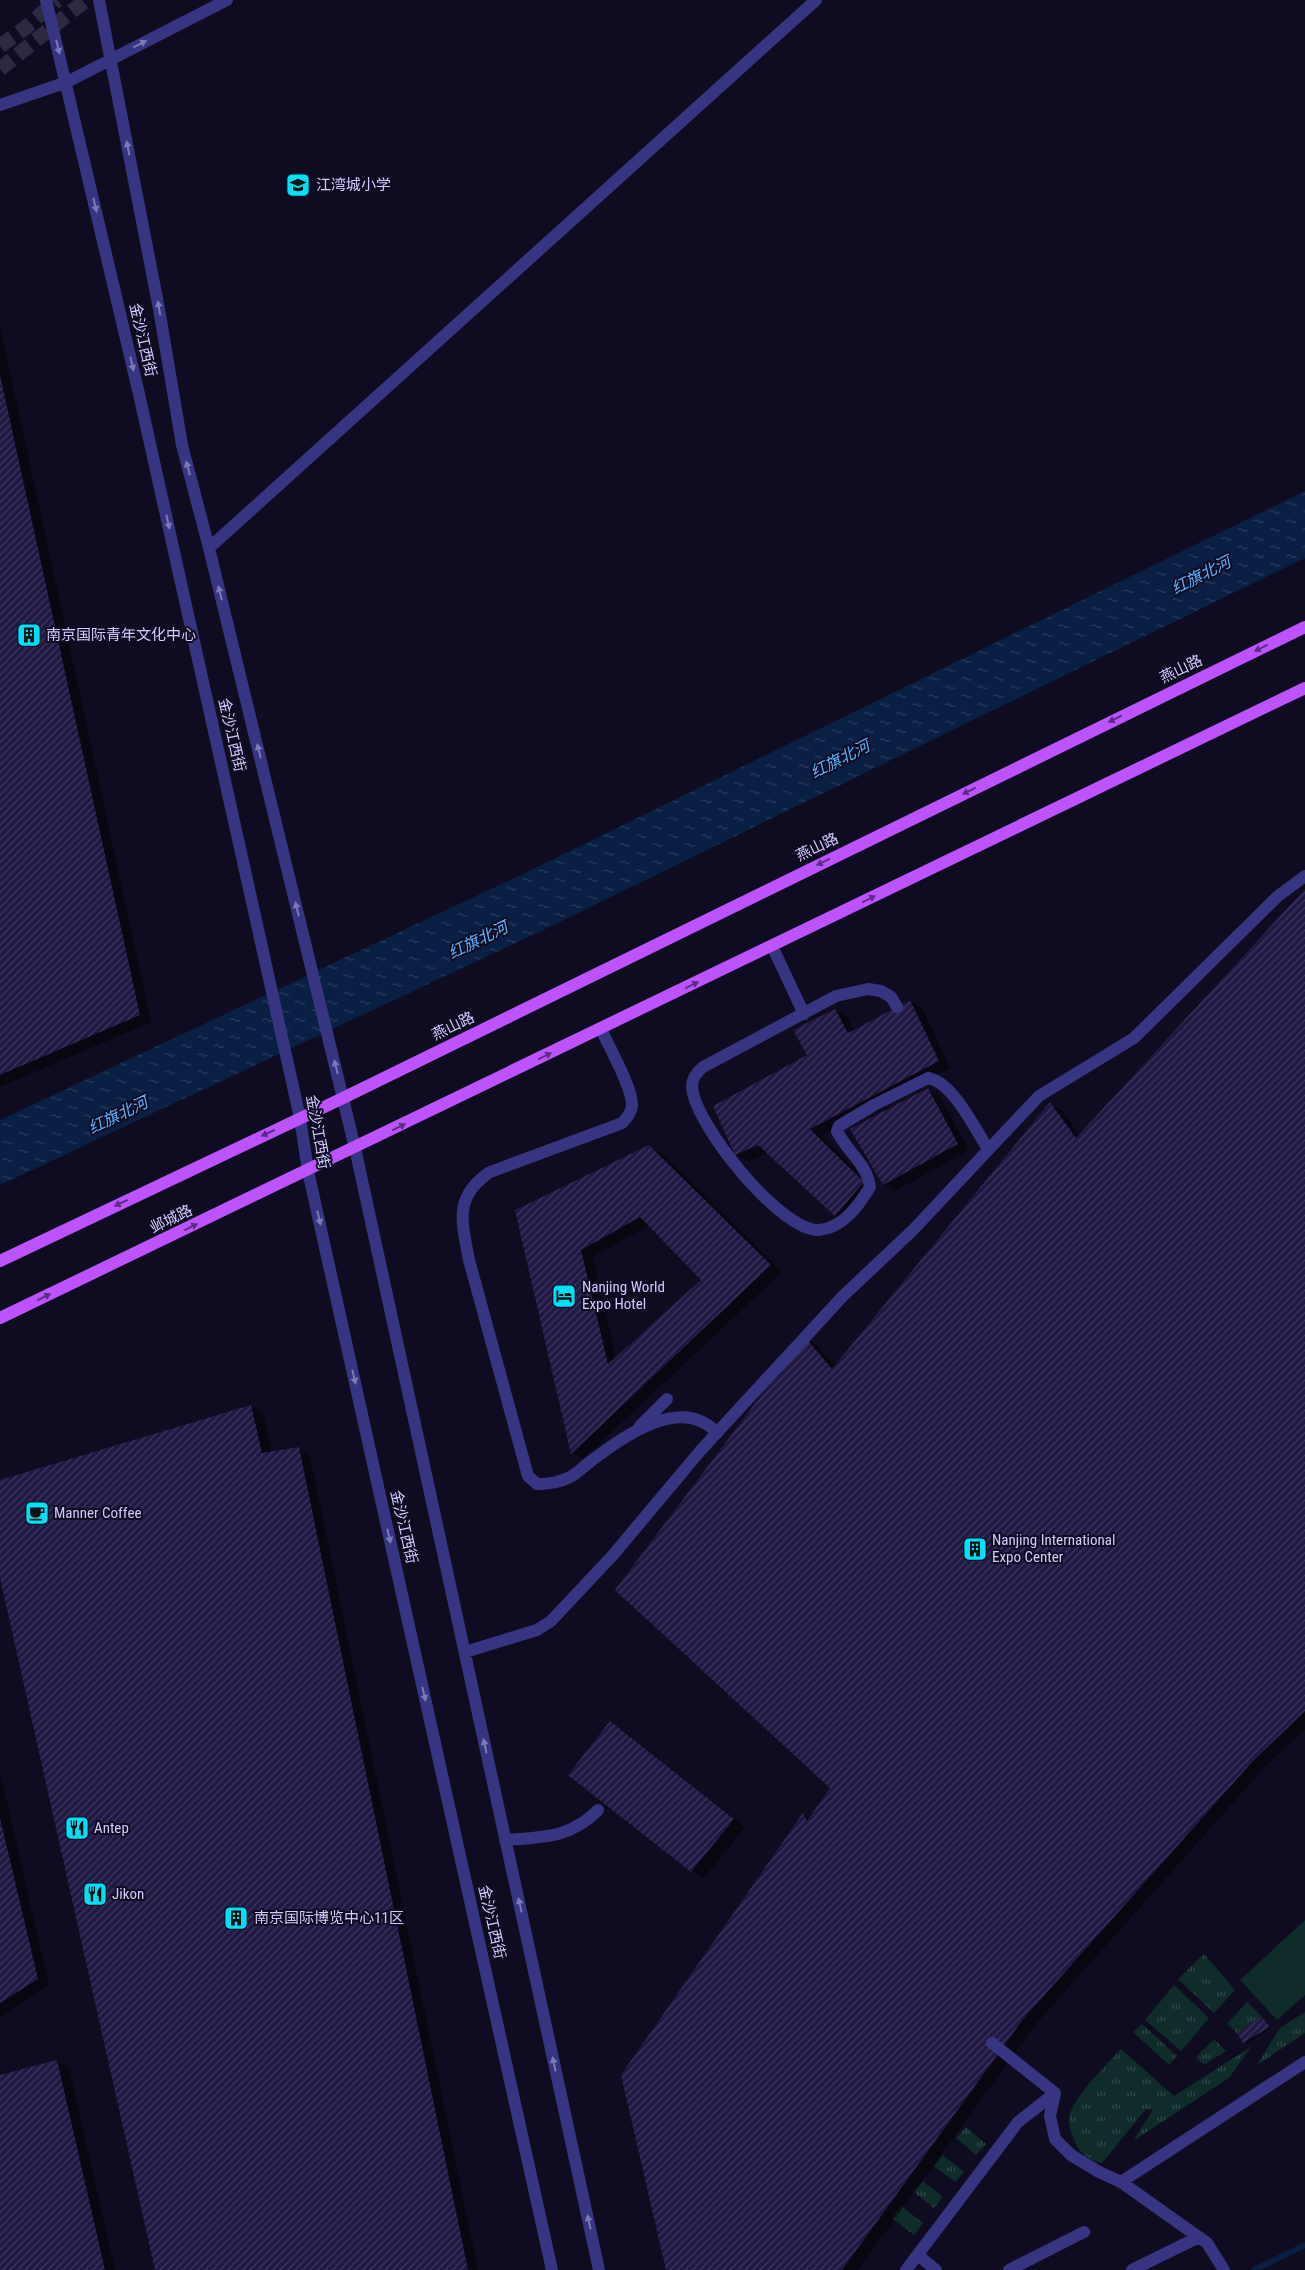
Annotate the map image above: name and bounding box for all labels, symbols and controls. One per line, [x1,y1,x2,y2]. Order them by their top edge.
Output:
one-way arrow [54,40,62,55]
one-way arrow [133,40,148,48]
one-way arrow [124,141,132,156]
school or university icon: 江湾城小学 [285,172,311,198]
place label: 江湾城小学 [316,176,391,194]
one-way arrow [91,198,99,213]
one-way arrow [154,299,162,315]
street label: 金沙江西街 [126,301,160,379]
one-way arrow [128,356,136,371]
one-way arrow [183,460,191,475]
one-way arrow [164,515,172,530]
water label: 红旗北河 [1168,551,1236,598]
one-way arrow [216,586,224,601]
building icon: 南京国际青年文化中心 [16,622,42,648]
place label: 南京国际青年文化中心 [46,626,196,644]
one-way arrow [1254,644,1268,652]
street label: 燕山路 [1157,651,1205,687]
street label: 金沙江西街 [215,696,249,774]
one-way arrow [1108,716,1122,724]
water label: 红旗北河 [807,735,875,782]
one-way arrow [255,744,263,759]
one-way arrow [962,787,976,795]
street label: 燕山路 [793,829,841,865]
one-way arrow [816,859,830,867]
one-way arrow [862,895,876,903]
one-way arrow [293,901,301,916]
water label: 红旗北河 [445,916,514,963]
one-way arrow [684,981,699,989]
street label: 燕山路 [429,1008,477,1044]
one-way arrow [538,1052,552,1060]
one-way arrow [332,1059,340,1074]
water label: 红旗北河 [85,1091,154,1138]
street label: 金沙江西街 [303,1093,333,1171]
one-way arrow [392,1123,406,1131]
one-way arrow [260,1129,275,1138]
one-way arrow [114,1199,128,1207]
street label: 邺城路 [147,1201,195,1237]
one-way arrow [315,1211,323,1226]
one-way arrow [183,1223,198,1231]
place label: Nanjing World Expo Hotel [582,1278,665,1313]
hotel icon: Nanjing World Expo Hotel [551,1283,577,1309]
one-way arrow [37,1293,51,1301]
one-way arrow [350,1370,358,1385]
street label: 金沙江西街 [387,1488,421,1566]
cafe icon: Manner Coffee [24,1500,50,1526]
place label: Manner Coffee [54,1504,142,1522]
one-way arrow [385,1528,393,1543]
place label: Nanjing International Expo Center [992,1531,1115,1566]
building icon: Nanjing International Expo Center [962,1536,988,1562]
one-way arrow [420,1687,428,1702]
one-way arrow [481,1739,489,1754]
restaurant icon: Antep [64,1815,90,1841]
place label: Antep [94,1819,129,1837]
restaurant icon: Jikon [82,1881,108,1907]
street label: 金沙江西街 [475,1883,509,1961]
place label: Jikon [112,1885,144,1903]
one-way arrow [515,1896,523,1912]
building icon: 南京国际博览中心11区 [223,1905,249,1931]
place label: 南京国际博览中心11区 [254,1909,404,1927]
one-way arrow [550,2056,558,2071]
one-way arrow [585,2215,593,2230]

